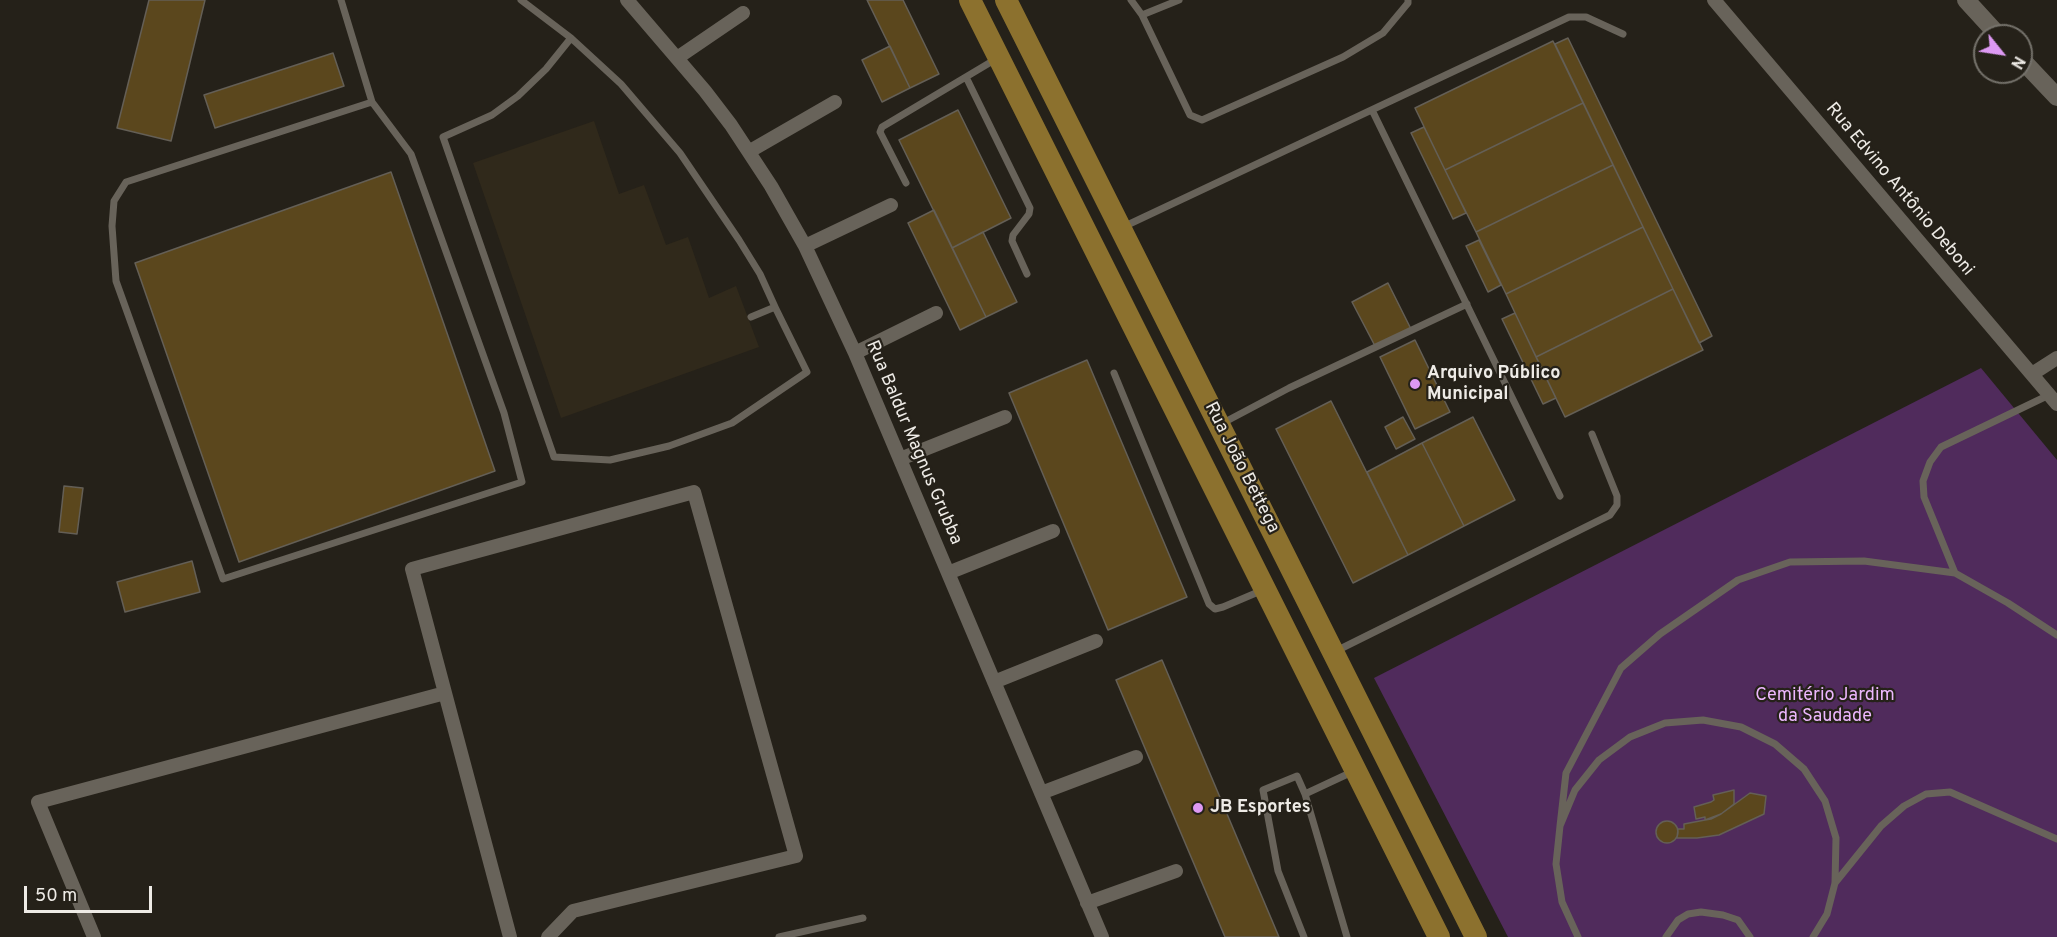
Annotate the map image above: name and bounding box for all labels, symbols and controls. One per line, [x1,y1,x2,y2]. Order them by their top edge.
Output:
north arrow [1973,24,2033,84]
text: N [2005,52,2028,72]
street label: Rua Edvino Antônio Deboni [1820,99,1978,281]
street label: Rua Baldur Magnus Grubba [860,338,966,548]
place label: Arquivo Público Municipal [1427,363,1560,406]
marker: Arquivo Público Municipal [1408,377,1422,391]
street label: Rua João Bettega [1199,399,1283,537]
park label: Cemitério Jardim da Saudade [1755,685,1895,728]
place label: JB Esportes [1210,797,1311,819]
marker: JB Esportes [1191,801,1205,815]
scale bar [27,874,154,912]
text: 50 m [35,885,77,908]

